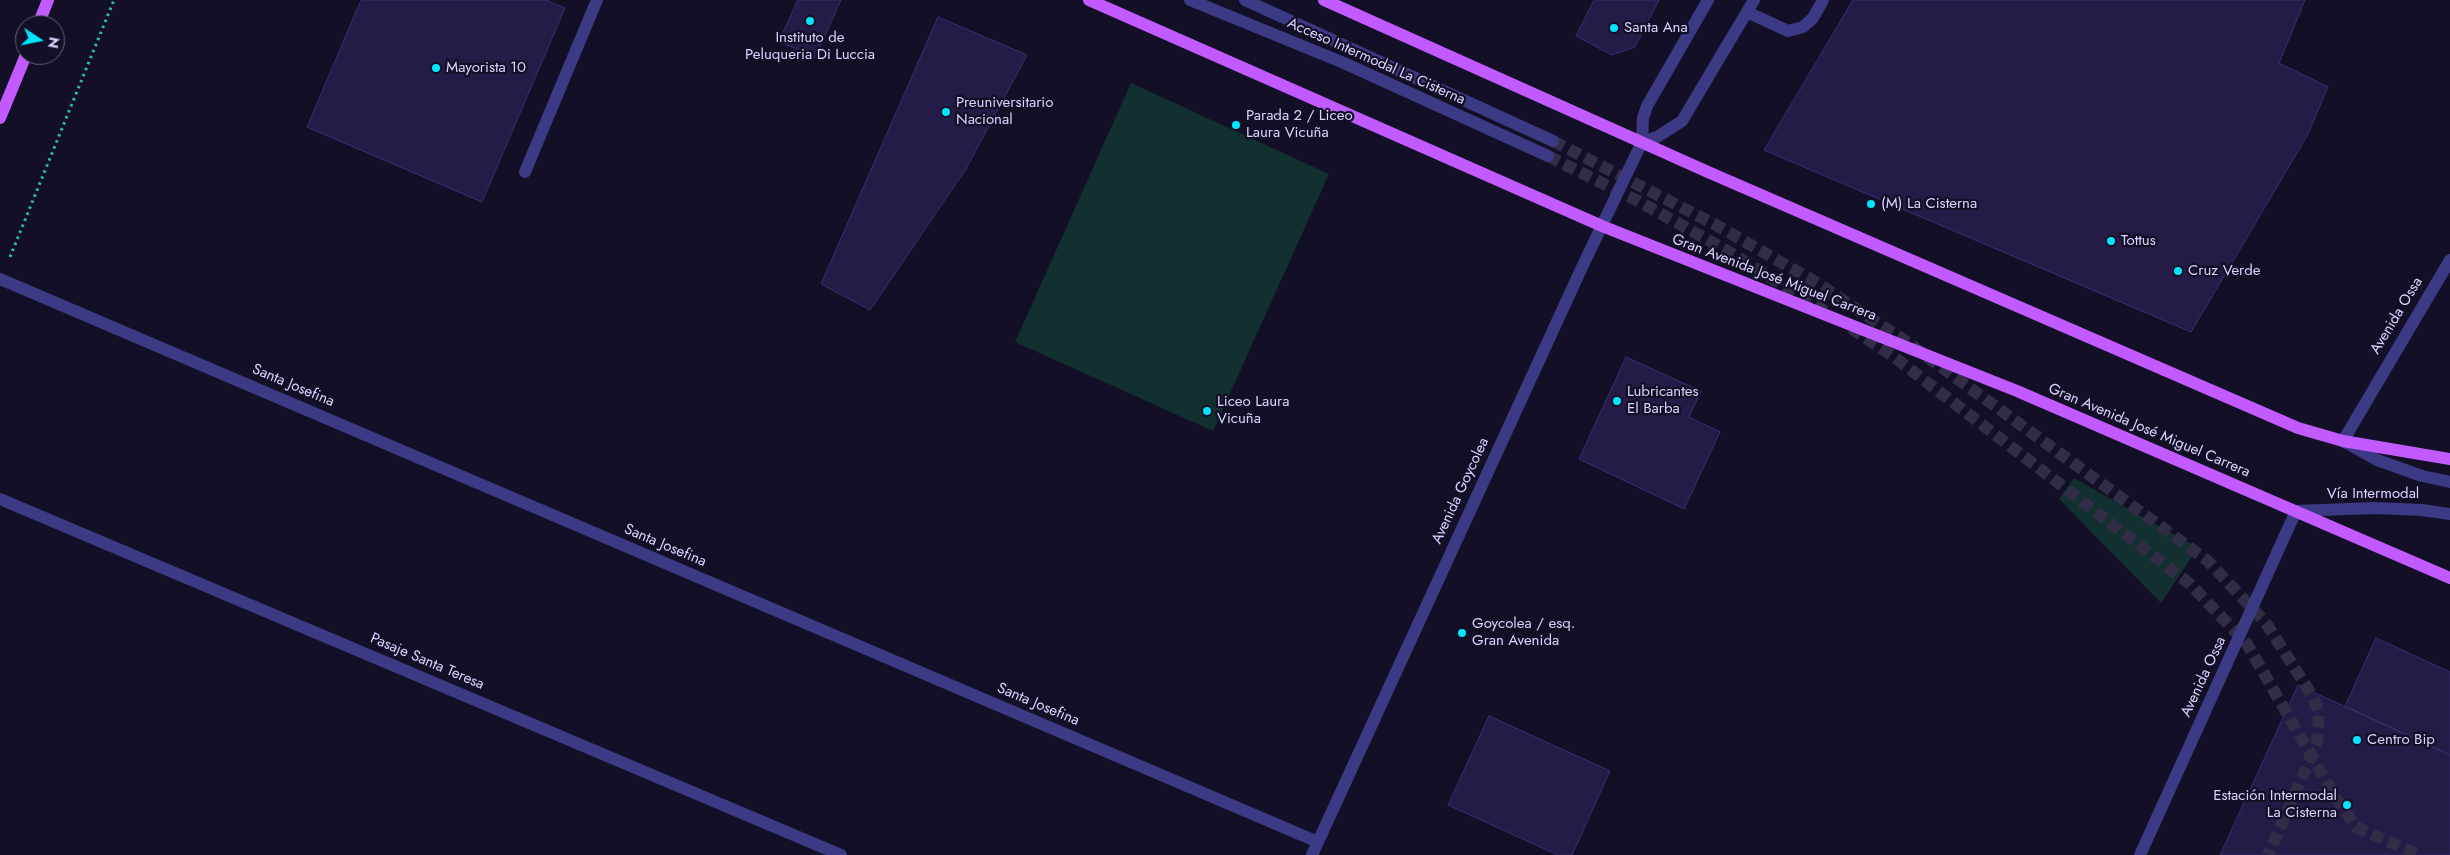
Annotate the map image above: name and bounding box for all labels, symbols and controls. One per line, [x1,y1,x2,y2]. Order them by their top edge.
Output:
north arrow [15,15,65,65]
marker: Instituto de Peluqueria Di Luccia [804,15,816,27]
street label: Acceso Intermodal La Cisterna [1284,15,1468,109]
place label: Santa Ana [1624,19,1688,37]
marker: Santa Ana [1608,22,1620,34]
place label: Instituto de Peluqueria Di Luccia [745,29,875,64]
text: N [43,35,65,50]
place label: Mayorista 10 [446,59,526,77]
marker: Mayorista 10 [430,62,442,74]
place label: Preuniversitario Nacional [956,94,1053,129]
marker: Preuniversitario Nacional [940,106,952,118]
place label: Parada 2 / Liceo Laura Vicuña [1246,107,1353,142]
marker: Parada 2 / Liceo Laura Vicuña [1230,119,1242,131]
place label: (M) La Cisterna [1881,195,1977,213]
marker: (M) La Cisterna [1865,198,1877,210]
street label: Gran Avenida José Miguel Carrera [1669,231,1879,325]
place label: Tottus [2121,232,2156,250]
marker: Tottus [2105,235,2117,247]
place label: Cruz Verde [2188,262,2261,280]
marker: Cruz Verde [2172,265,2184,277]
street label: Avenida Ossa [2367,274,2427,358]
street label: Santa Josefina [249,361,337,411]
street label: Gran Avenida José Miguel Carrera [2045,380,2253,482]
place label: Lubricantes El Barba [1627,383,1699,418]
place label: Liceo Laura Vicuña [1217,393,1289,428]
marker: Lubricantes El Barba [1611,395,1623,407]
marker: Liceo Laura Vicuña [1201,405,1213,417]
street label: Avenida Goycolea [1429,435,1493,547]
street label: Vía Intermodal [2327,485,2419,503]
street label: Santa Josefina [621,521,709,571]
place label: Goycolea / esq. Gran Avenida [1472,615,1575,650]
marker: Goycolea / esq. Gran Avenida [1456,627,1468,639]
street label: Pasaje Santa Teresa [367,630,487,694]
street label: Avenida Ossa [2178,634,2230,720]
street label: Santa Josefina [994,680,1082,730]
place label: Centro Bip [2367,731,2435,749]
marker: Centro Bip [2351,734,2363,746]
place label: Estación Intermodal La Cisterna [2213,787,2337,822]
marker: Estación Intermodal La Cisterna [2341,799,2353,811]

